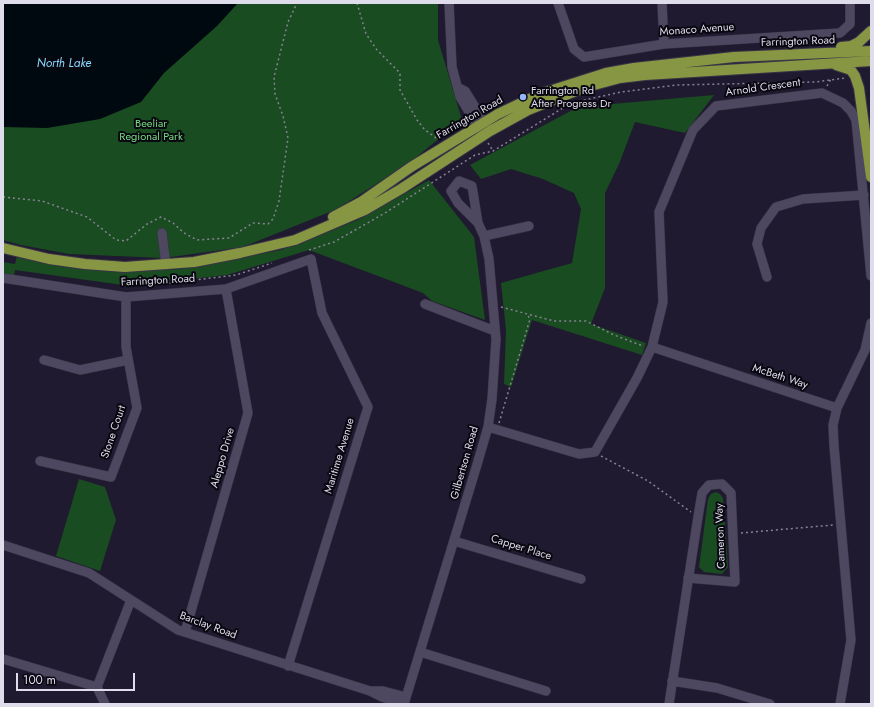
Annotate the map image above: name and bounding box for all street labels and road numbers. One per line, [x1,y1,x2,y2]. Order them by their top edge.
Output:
street label: Monaco Avenue [659,21,735,39]
street label: Farrington Road [761,34,835,50]
street label: Arnold Crescent [725,76,801,100]
street label: Farrington Road [435,94,505,142]
street label: Farrington Road [121,272,195,290]
street label: McBeth Way [751,362,809,392]
street label: Stone Court [99,404,129,460]
street label: Maritime Avenue [322,417,358,495]
street label: Gilbertson Road [448,425,482,501]
street label: Aleppo Drive [208,426,238,490]
street label: Cameron Way [713,503,729,569]
street label: Capper Place [489,532,553,564]
street label: Barclay Road [178,610,238,642]

